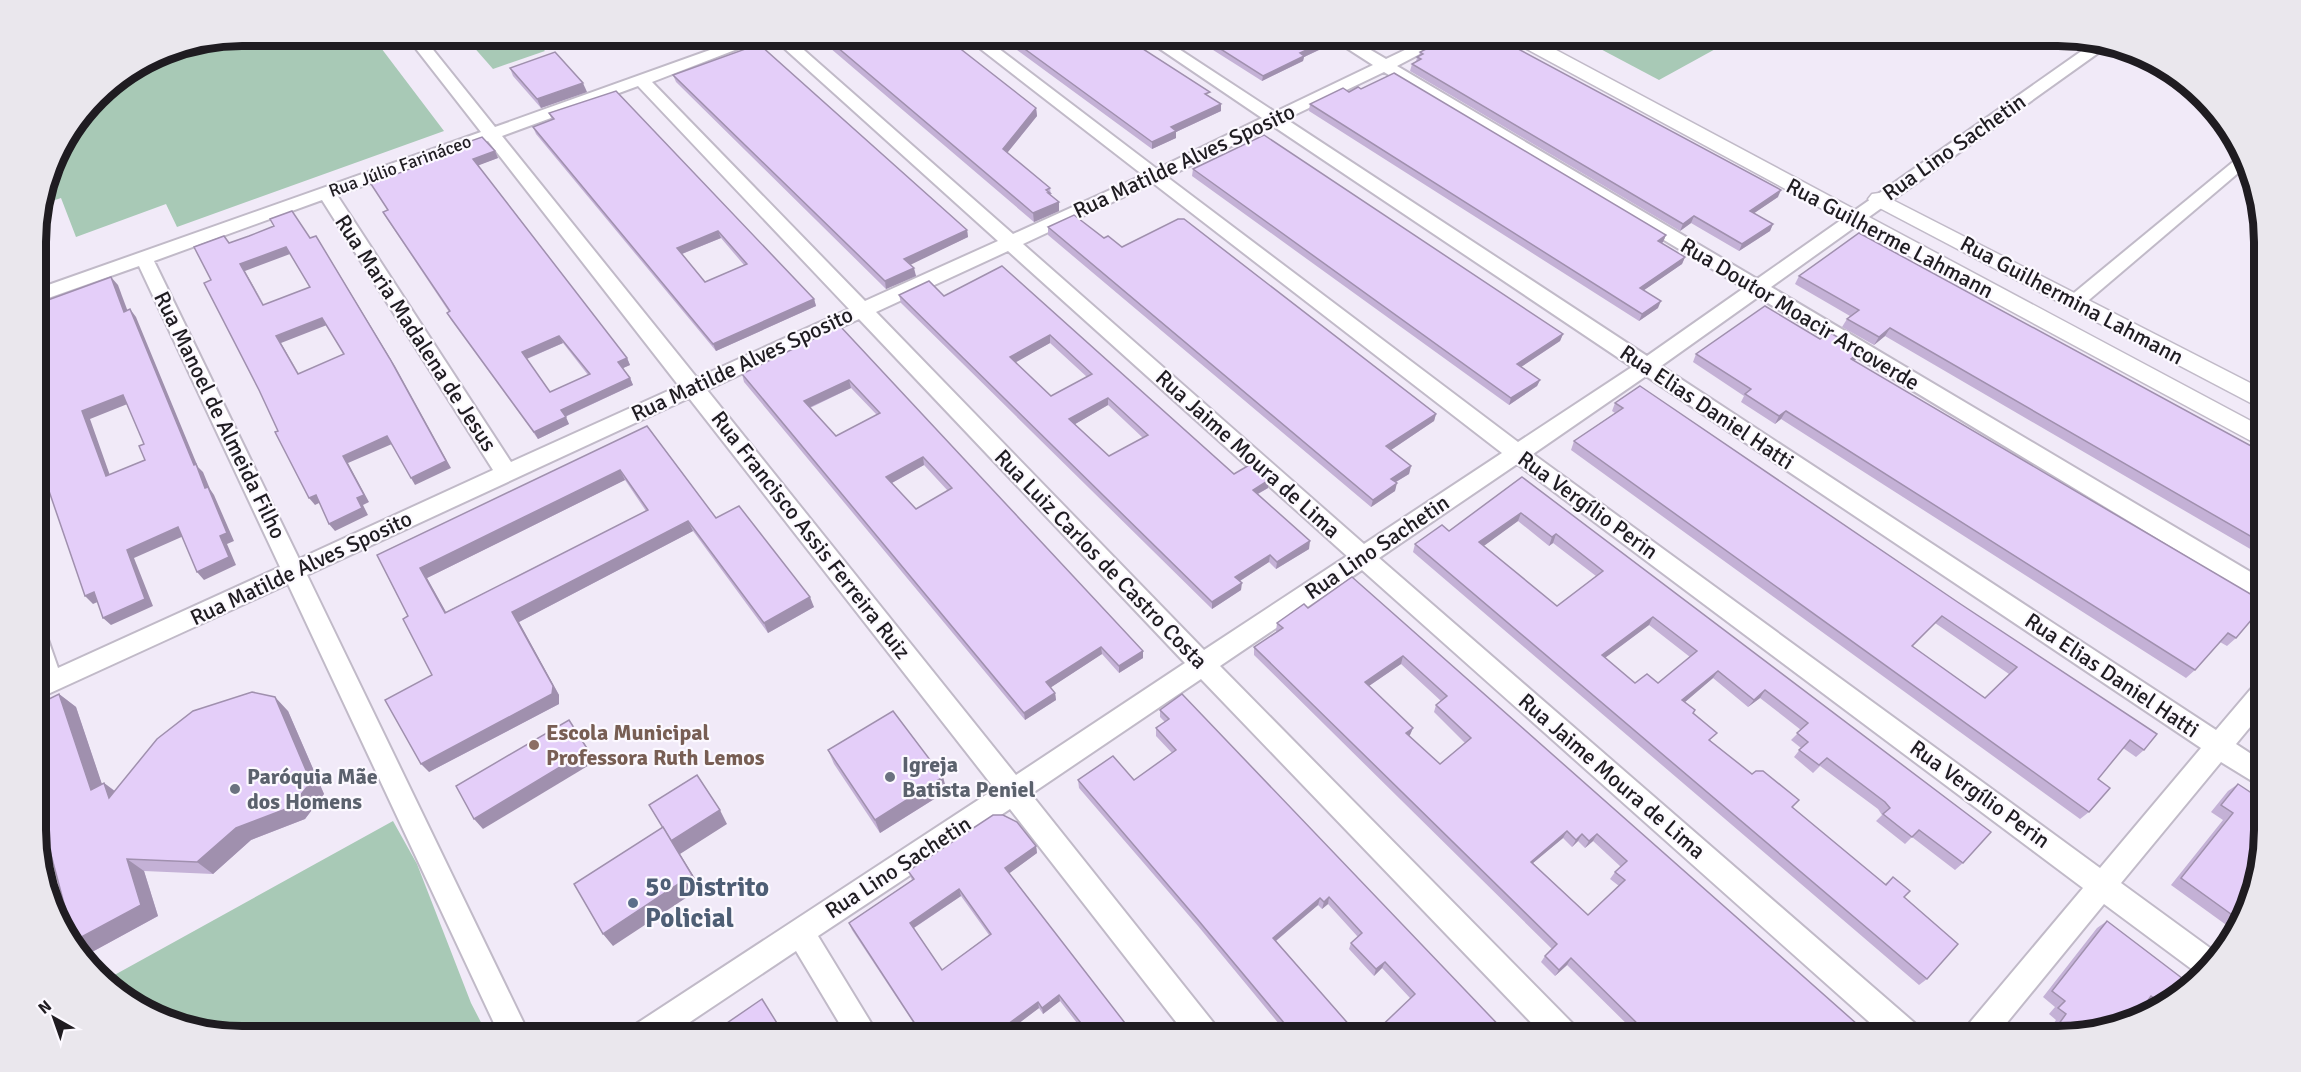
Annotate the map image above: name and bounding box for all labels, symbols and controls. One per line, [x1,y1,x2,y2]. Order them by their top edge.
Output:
street label: Rua Lino Sachetin [1877,88,2031,206]
street label: Rua Matilde Alves Sposito [1069,98,1299,224]
street label: Rua Júlio Farináceo [326,130,474,202]
street label: Rua Guilherme Lahmann [1782,172,1998,304]
street label: Rua Maria Madalena de Jesus [329,210,503,456]
street label: Rua Guilhermina Lahmann [1956,230,2188,370]
street label: Rua Doutor Moacir Arcoverde [1676,232,1924,396]
street label: Rua Manoel de Almeida Filho [148,287,292,543]
street label: Rua Matilde Alves Sposito [627,301,857,427]
street label: Rua Elias Daniel Hatti [1615,339,1799,475]
street label: Rua Jaime Moura de Lima [1150,364,1346,544]
street label: Rua Francisco Assis Ferreira Ruiz [706,405,916,665]
street label: Rua Luiz Carlos de Castro Costa [989,444,1213,674]
street label: Rua Vergílio Perin [1513,445,1663,565]
street label: Rua Lino Sachetin [1300,489,1454,605]
street label: Rua Matilde Alves Sposito [186,505,416,631]
street label: Rua Elias Daniel Hatti [2020,607,2204,743]
street label: Rua Jaime Moura de Lima [1513,687,1711,865]
place label: Escola Municipal Professora Ruth Lemos [546,719,765,771]
street label: Rua Vergílio Perin [1905,734,2055,854]
marker: Escola Municipal Professora Ruth Lemos [527,738,541,752]
place label: Igreja Batista Peniel [902,751,1035,803]
place label: Paróquia Mãe dos Homens [247,763,378,815]
marker: Igreja Batista Peniel [883,770,897,784]
marker: Paróquia Mãe dos Homens [228,782,242,796]
street label: Rua Lino Sachetin [820,810,976,924]
place label: 5º Distrito Policial [645,871,769,935]
marker: 5º Distrito Policial [626,896,640,910]
north arrow [24,988,84,1048]
text: N [34,996,56,1019]

